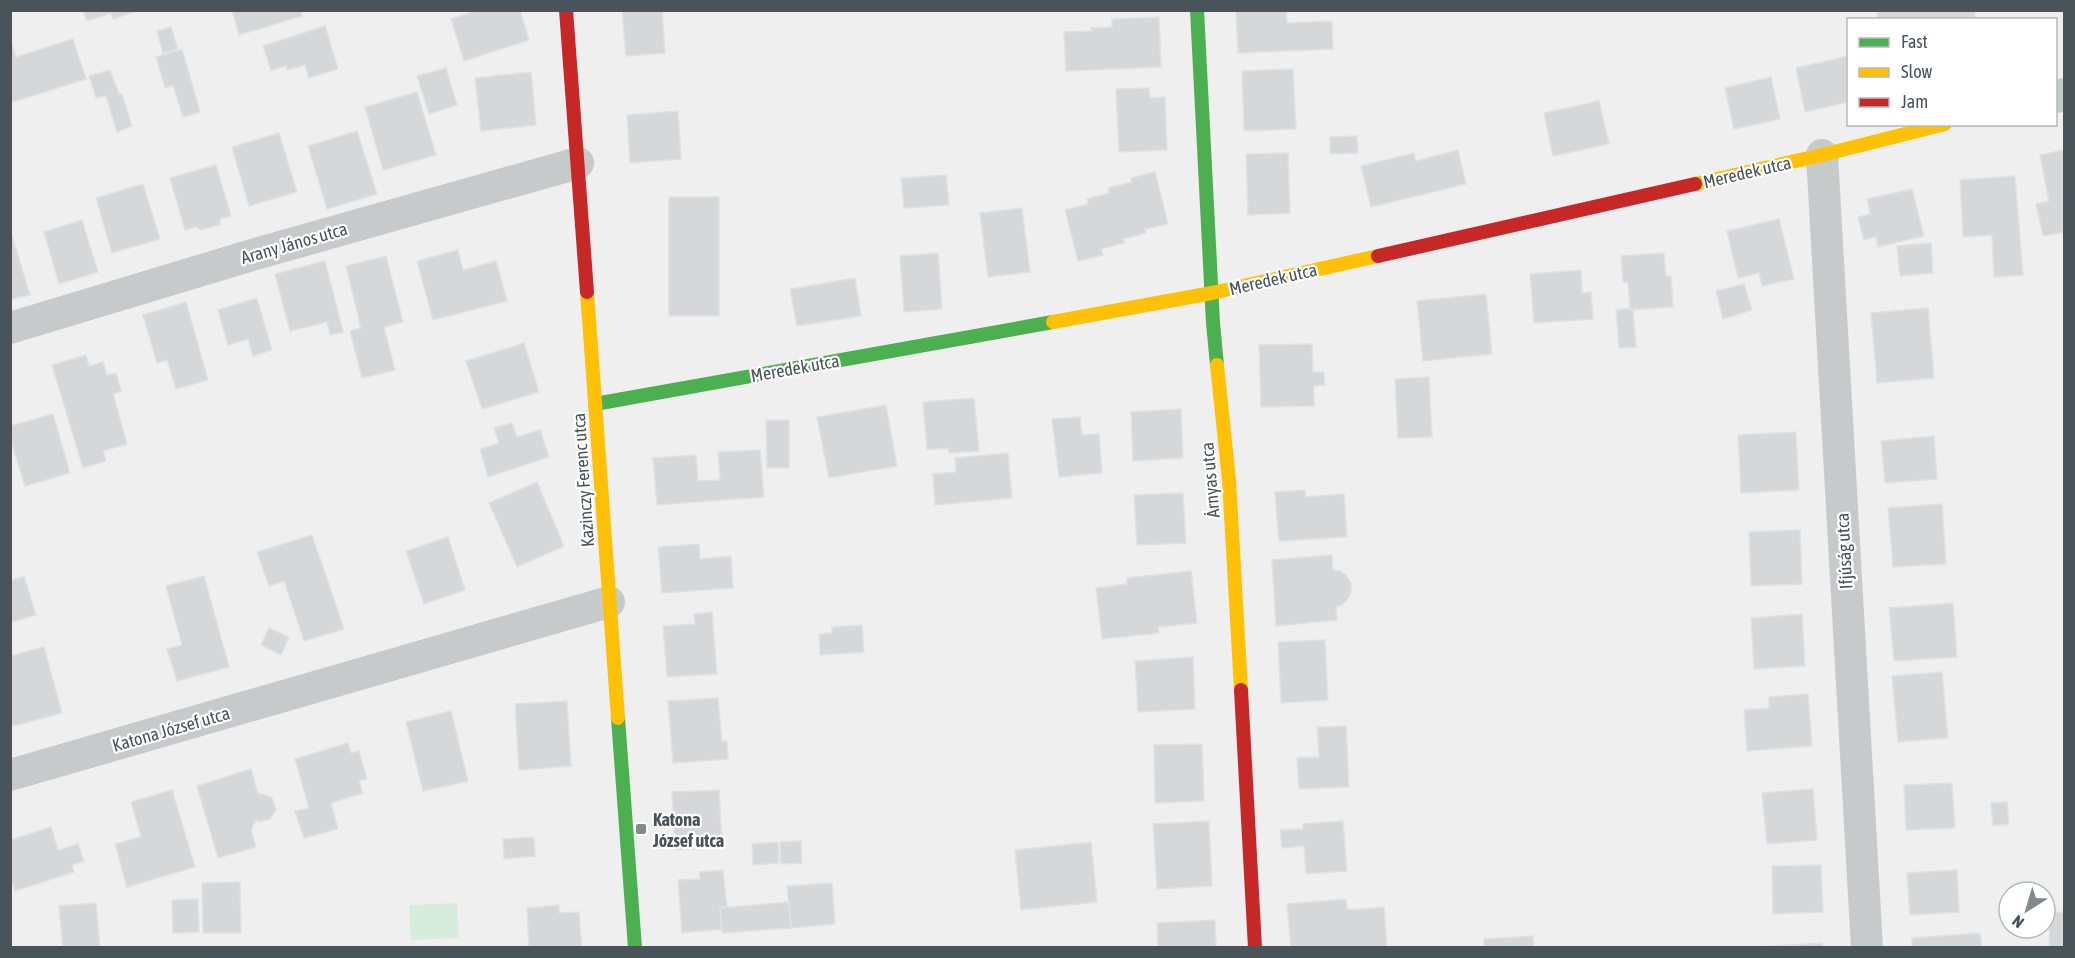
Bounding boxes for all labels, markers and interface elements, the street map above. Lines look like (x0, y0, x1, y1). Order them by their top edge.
legend (1847, 18, 2057, 126)
text: Fast (1901, 31, 1928, 52)
text: Slow (1901, 61, 1932, 82)
text: Jam (1901, 91, 1928, 112)
street label: Meredek utca (1701, 152, 1793, 192)
street label: Arany János utca (238, 218, 350, 268)
street label: Meredek utca (1227, 259, 1319, 299)
street label: Meredek utca (749, 350, 841, 386)
street label: Kazinczy Ferenc utca (568, 412, 598, 548)
street label: Árnyas utca (1196, 441, 1224, 519)
street label: Ifjúság utca (1832, 512, 1856, 590)
street label: Katona József utca (110, 702, 232, 756)
place label: Katona József utca (652, 809, 724, 851)
marker: Katona József utca (634, 822, 648, 836)
north arrow (1997, 880, 2057, 940)
text: N (2009, 912, 2027, 932)

